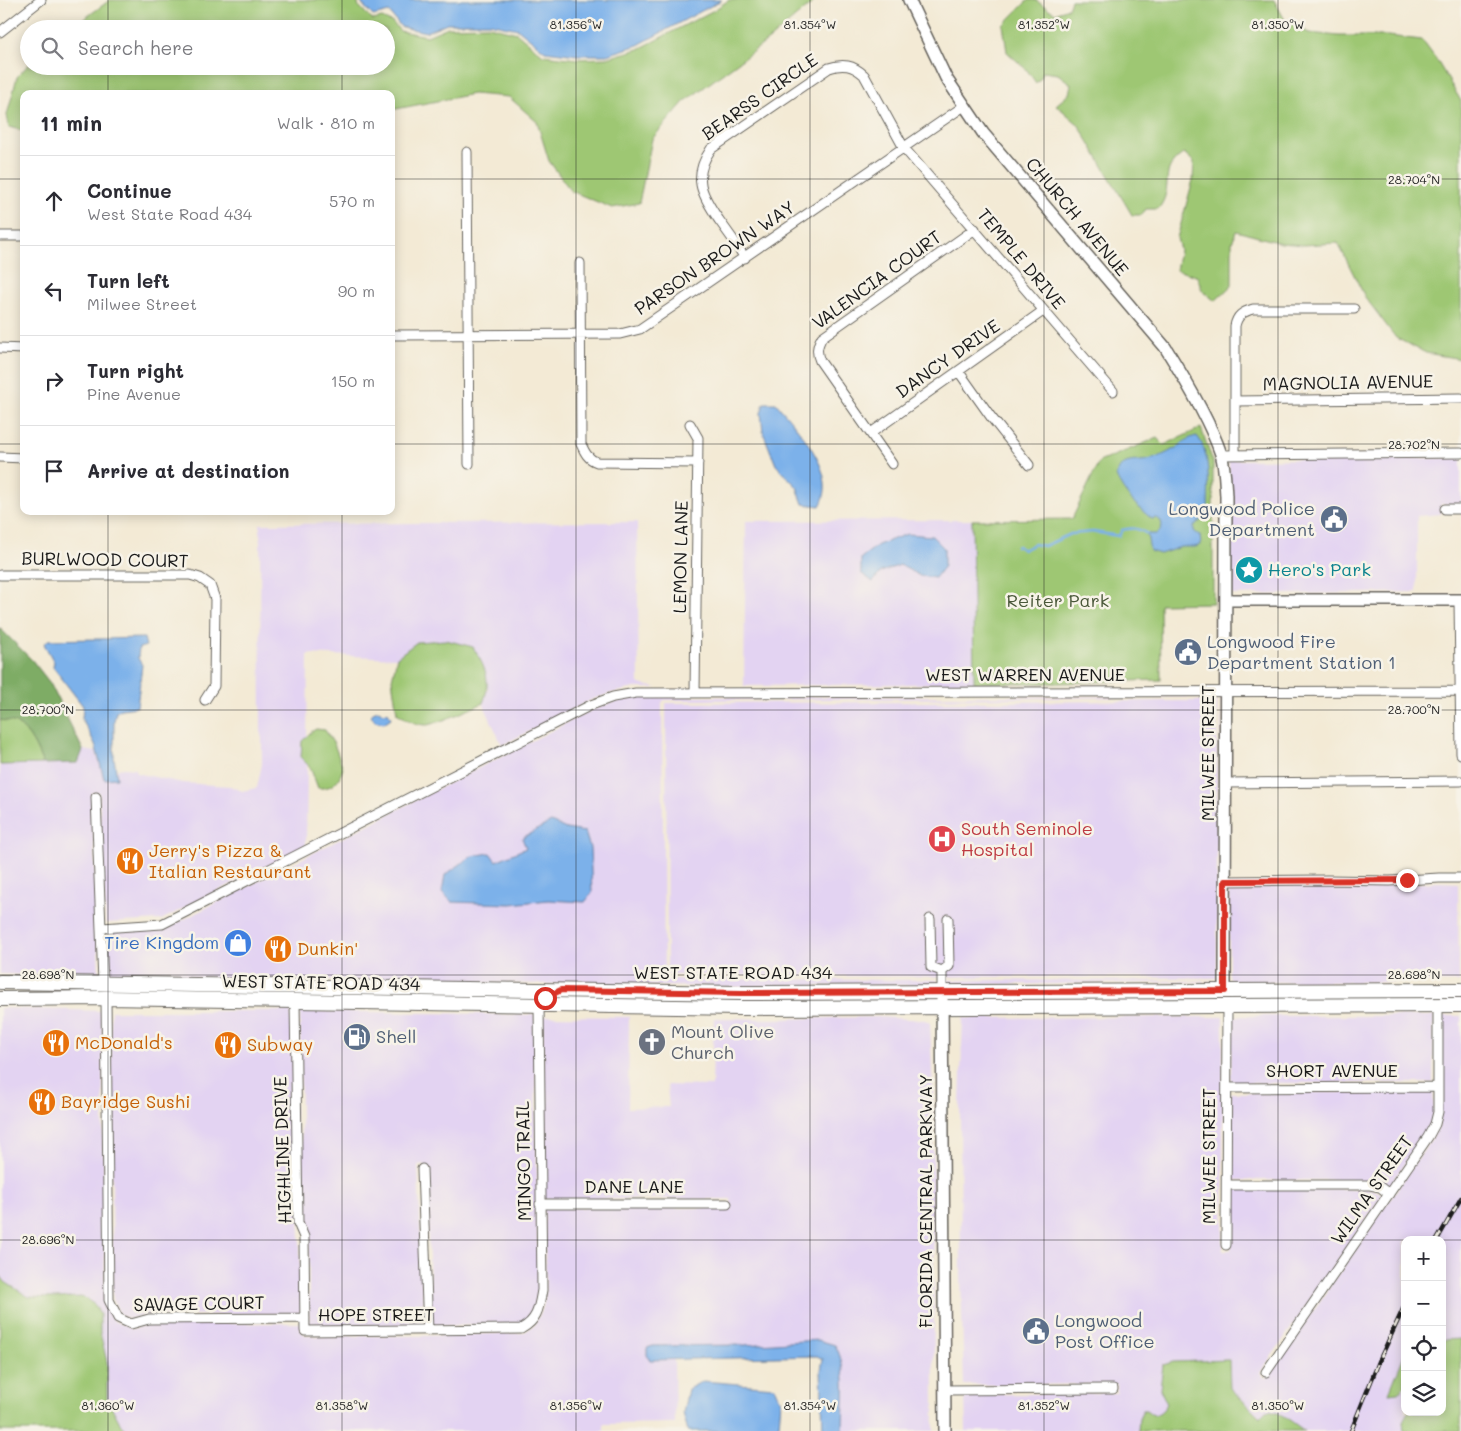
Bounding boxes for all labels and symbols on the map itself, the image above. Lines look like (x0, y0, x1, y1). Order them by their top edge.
text: 81.356°W (550, 16, 602, 32)
text: 81.354°W (784, 16, 836, 32)
text: 81.352°W (1018, 16, 1070, 32)
text: 81.350°W (1252, 16, 1304, 32)
street label: BEARSS CIRCLE (697, 47, 822, 145)
street label: CHURCH AVENUE (1021, 152, 1135, 281)
text: 28.704°N (1388, 171, 1440, 187)
street label: PARSON BROWN WAY (629, 194, 799, 320)
street label: TEMPLE DRIVE (972, 203, 1071, 314)
street label: VALENCIA COURT (807, 224, 946, 334)
street label: DANCY DRIVE (890, 313, 1004, 403)
street label: MAGNOLIA AVENUE (1263, 369, 1433, 395)
text: 28.702°N (1388, 436, 1440, 452)
place label: Longwood Police Department (1169, 496, 1315, 541)
street label: LEMON LANE (667, 500, 693, 614)
public building icon: Longwood Police Department (1319, 504, 1349, 534)
street label: BURLWOOD COURT (21, 546, 189, 572)
place icon: Hero's Park (1234, 555, 1264, 585)
place label: Hero's Park (1268, 557, 1371, 581)
park label: Reiter Park (1007, 588, 1109, 612)
place label: Longwood Fire Department Station 1 (1207, 629, 1396, 674)
public building icon: Longwood Fire Department Station 1 (1173, 637, 1203, 667)
street label: WEST WARREN AVENUE (925, 662, 1125, 686)
street label: MILWEE STREET (1195, 685, 1219, 821)
text: 28.700°N (22, 701, 74, 717)
text: 28.700°N (1388, 701, 1440, 717)
place label: South Seminole Hospital (961, 816, 1093, 861)
hospital icon: South Seminole Hospital (927, 824, 957, 854)
place label: Jerry's Pizza & Italian Restaurant (149, 838, 312, 883)
restaurant icon: Jerry's Pizza & Italian Restaurant (115, 846, 145, 876)
route end (1396, 869, 1419, 892)
shop icon: Tire Kingdom (223, 928, 253, 958)
place label: Tire Kingdom (104, 930, 219, 954)
restaurant icon: Dunkin' (263, 934, 293, 964)
place label: Dunkin' (297, 936, 358, 960)
street label: WEST STATE ROAD 434 (634, 960, 833, 984)
text: 28.698°N (22, 966, 74, 982)
text: 28.698°N (1388, 966, 1440, 982)
street label: WEST STATE ROAD 434 (221, 968, 421, 996)
route start (534, 987, 557, 1010)
place label: Mount Olive Church (671, 1019, 774, 1064)
fuel station icon: Shell (342, 1022, 372, 1052)
place label: Shell (376, 1024, 416, 1048)
church icon: Mount Olive Church (637, 1027, 667, 1057)
restaurant icon: McDonald's (41, 1028, 71, 1058)
place label: McDonald's (75, 1030, 173, 1054)
restaurant icon: Subway (213, 1030, 243, 1060)
place label: Subway (247, 1032, 313, 1056)
street label: SHORT AVENUE (1266, 1058, 1398, 1082)
street label: FLORIDA CENTRAL PARKWAY (913, 1074, 937, 1328)
street label: HIGHLINE DRIVE (267, 1076, 297, 1224)
restaurant icon: Bayridge Sushi (27, 1087, 57, 1117)
street label: MILWEE STREET (1196, 1088, 1220, 1224)
place label: Bayridge Sushi (61, 1089, 190, 1113)
street label: MINGO TRAIL (510, 1100, 536, 1221)
street label: WILMA STREET (1325, 1130, 1418, 1249)
street label: DANE LANE (584, 1174, 684, 1198)
text: 28.696°N (22, 1231, 74, 1247)
street label: SAVAGE COURT (133, 1290, 265, 1316)
street label: HOPE STREET (318, 1302, 434, 1326)
place label: Longwood Post Office (1055, 1308, 1155, 1353)
public building icon: Longwood Post Office (1021, 1316, 1051, 1346)
text: 81.360°W (81, 1397, 135, 1413)
text: 81.358°W (316, 1397, 368, 1413)
text: 81.356°W (550, 1397, 602, 1413)
text: 81.354°W (784, 1397, 836, 1413)
text: 81.352°W (1018, 1397, 1070, 1413)
text: 81.350°W (1252, 1397, 1304, 1413)

